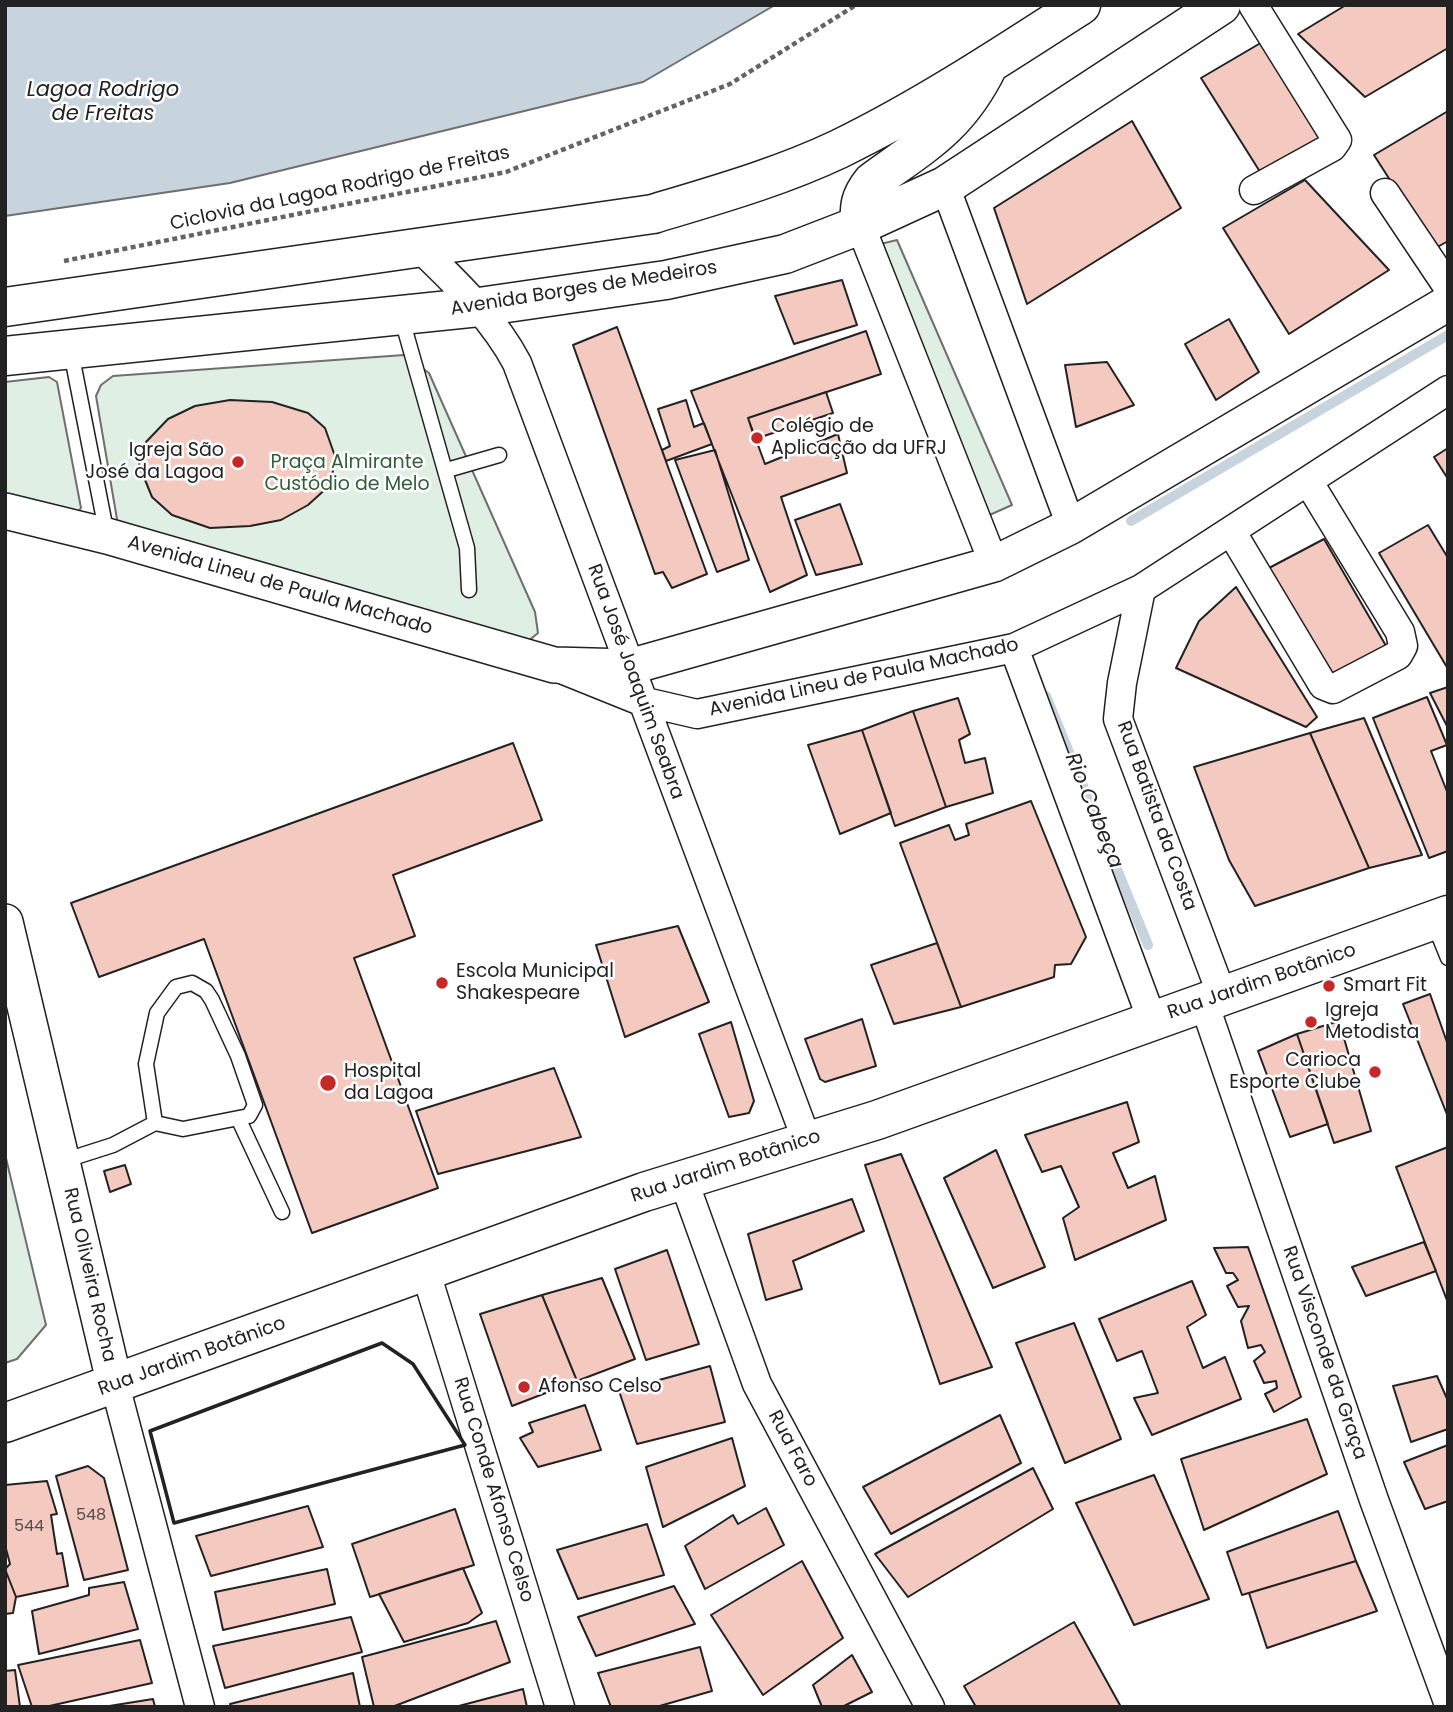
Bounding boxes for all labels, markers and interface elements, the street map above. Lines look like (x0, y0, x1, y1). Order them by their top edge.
water label: Lagoa Rodrigo de Freitas (27, 78, 179, 128)
street label: Ciclovia da Lagoa Rodrigo de Freitas (168, 142, 512, 236)
street label: Avenida Borges de Medeiros (449, 257, 719, 321)
place label: Colégio de Aplicação da UFRJ (771, 416, 947, 460)
marker: Colégio de Aplicação da UFRJ (749, 430, 765, 446)
place label: Igreja São José da Lagoa (85, 440, 224, 484)
park label: Praça Almirante Custódio de Melo (264, 452, 430, 496)
marker: Igreja São José da Lagoa (230, 454, 246, 470)
street label: Avenida Lineu de Paula Machado (125, 532, 435, 640)
street label: Rua José Joaquim Seabra (582, 561, 688, 803)
street label: Avenida Lineu de Paula Machado (707, 634, 1021, 722)
street label: Rua Batista da Costa (1111, 718, 1201, 914)
water label: Rio Cabeça (1058, 750, 1128, 872)
street label: Rua Jardim Botânico (1165, 939, 1359, 1025)
place label: Escola Municipal Shakespeare (456, 961, 614, 1005)
marker: Escola Municipal Shakespeare (434, 975, 450, 991)
place label: Smart Fit (1343, 975, 1427, 997)
marker: Smart Fit (1321, 978, 1337, 994)
place label: Igreja Metodista (1325, 1000, 1419, 1044)
marker: Igreja Metodista (1303, 1014, 1319, 1030)
place label: Carioca Esporte Clube (1229, 1050, 1361, 1094)
place label: Hospital da Lagoa (344, 1061, 434, 1105)
marker: Carioca Esporte Clube (1367, 1064, 1383, 1080)
marker: Hospital da Lagoa (318, 1073, 338, 1093)
street label: Rua Jardim Botânico (628, 1126, 824, 1208)
street label: Rua Oliveira Rocha (58, 1186, 120, 1364)
street label: Rua Visconde da Graça (1277, 1243, 1371, 1463)
street label: Rua Jardim Botânico (95, 1312, 289, 1402)
street label: Rua Conde Afonso Celso (448, 1375, 538, 1605)
place label: Afonso Celso (538, 1376, 662, 1398)
marker: Afonso Celso (516, 1379, 532, 1395)
street label: Rua Faro (762, 1407, 822, 1491)
house number: 548 (76, 1506, 106, 1526)
house number: 544 (14, 1517, 44, 1537)

